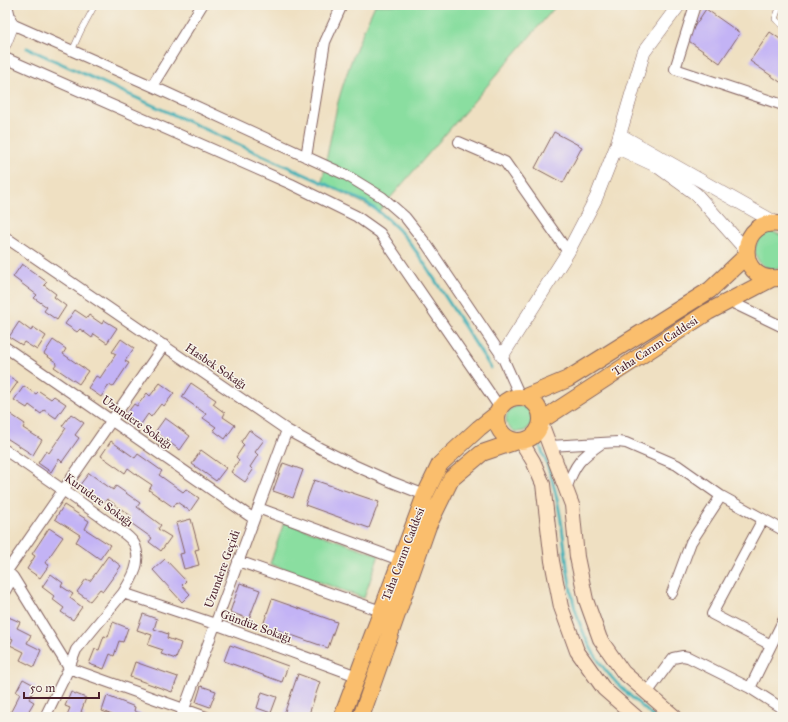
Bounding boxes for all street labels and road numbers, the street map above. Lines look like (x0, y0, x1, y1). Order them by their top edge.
street label: Taha Carım Caddesi (610, 313, 701, 379)
street label: Hasbek Sokağı (182, 340, 250, 393)
street label: Uzundere Sokağı (98, 392, 176, 453)
street label: Kurudere Sokağı (61, 470, 137, 531)
street label: Taha Carım Caddesi (379, 505, 427, 603)
street label: Uzundere Geçidi (201, 527, 243, 610)
street label: Gündüz Sokağı (218, 607, 294, 647)

